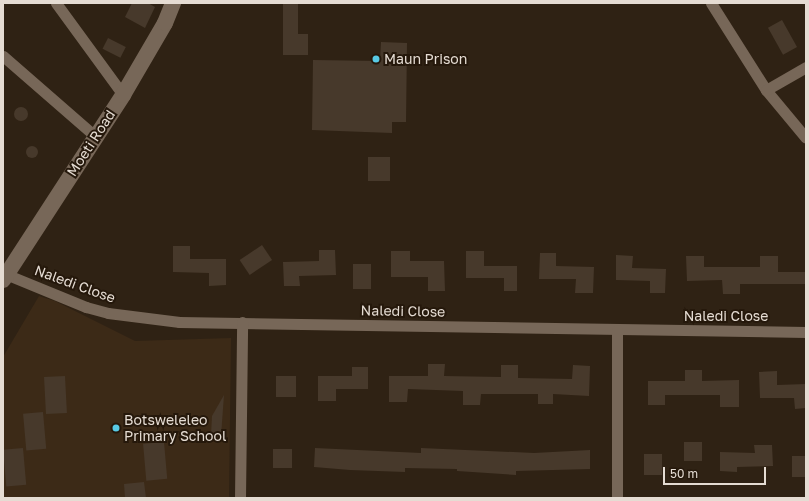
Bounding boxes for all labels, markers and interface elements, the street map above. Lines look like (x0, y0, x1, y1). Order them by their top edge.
place label: Maun Prison (384, 51, 467, 67)
marker: Maun Prison (371, 54, 381, 64)
street label: Moeti Road (63, 107, 119, 179)
street label: Naledi Close (32, 262, 118, 306)
street label: Naledi Close (361, 302, 445, 320)
street label: Naledi Close (684, 308, 768, 324)
place label: Botsweleleo Primary School (124, 412, 226, 444)
marker: Botsweleleo Primary School (111, 423, 121, 433)
scale bar (665, 459, 768, 485)
text: 50 m (670, 466, 698, 481)

